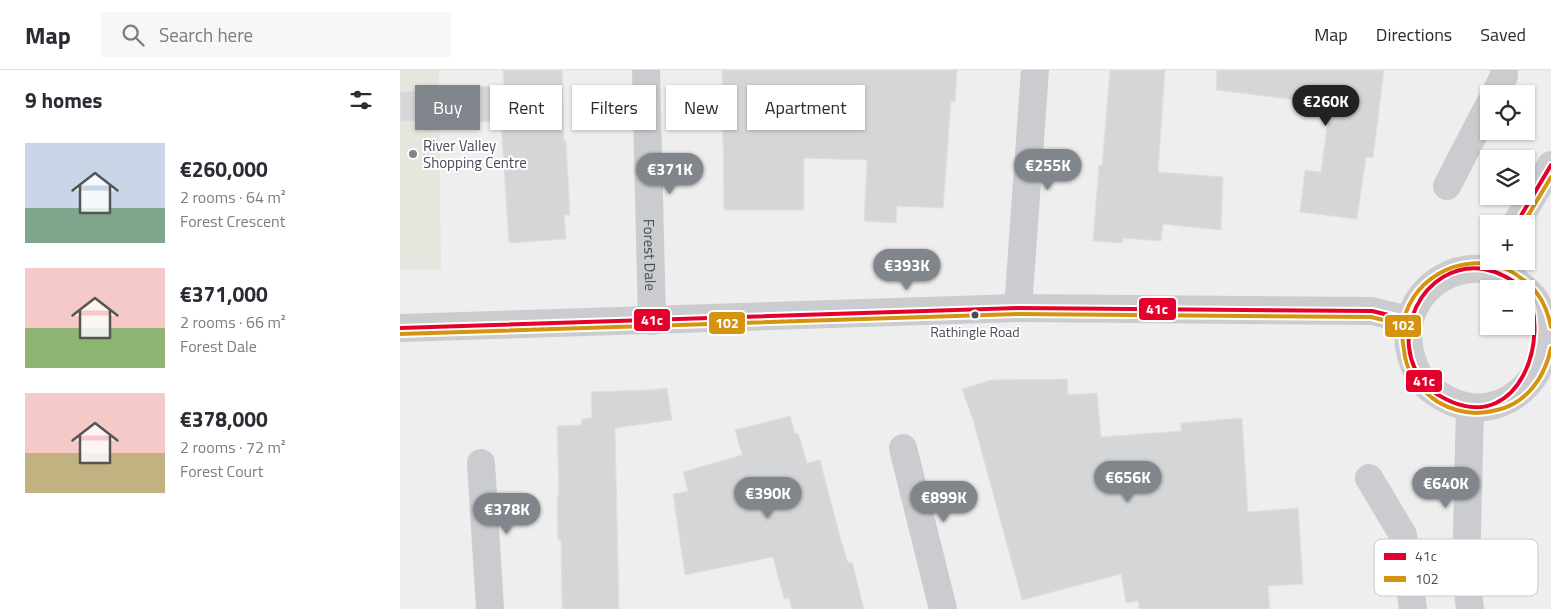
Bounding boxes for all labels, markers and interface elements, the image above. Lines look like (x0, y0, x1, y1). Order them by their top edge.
search box (101, 12, 451, 57)
text: Map (25, 17, 71, 53)
text: Search here (159, 20, 253, 49)
icon: search (119, 21, 147, 49)
text: Map (1314, 21, 1348, 48)
text: Directions (1376, 21, 1452, 48)
text: Saved (1480, 21, 1526, 48)
text: 9 homes (25, 84, 102, 116)
chip: Buy (415, 85, 480, 130)
chip: Rent (490, 85, 562, 130)
chip: Filters (572, 85, 656, 130)
chip: New (666, 85, 737, 130)
chip: Apartment (747, 85, 865, 130)
pin: €260K (1291, 85, 1361, 127)
map controls (1480, 85, 1535, 335)
button: locate (1480, 85, 1535, 140)
icon: filters (347, 86, 375, 114)
text: €260K (1303, 89, 1349, 113)
place label: River Valley Shopping Centre (423, 134, 527, 174)
marker: River Valley Shopping Centre (407, 148, 419, 160)
pin: €255K (1013, 148, 1083, 191)
button: layers (1480, 150, 1535, 205)
pin: €371K (635, 152, 705, 195)
text: €260,000 (180, 153, 268, 185)
text: €255K (1025, 153, 1071, 177)
text: €371K (647, 157, 693, 181)
icon: home (65, 163, 125, 223)
text: 2 rooms · 64 m² (180, 185, 285, 209)
text: Forest Crescent (180, 209, 285, 233)
button: + (1480, 215, 1535, 270)
street label: Forest Dale (638, 219, 663, 291)
pin: €393K (872, 248, 942, 291)
text: €393K (884, 253, 930, 277)
text: €371,000 (180, 278, 268, 310)
button: − (1480, 280, 1535, 335)
icon: home (65, 288, 125, 348)
line badge: 41c (1138, 297, 1177, 321)
text: 41c (1146, 298, 1168, 319)
line badge: 41c (633, 308, 671, 332)
text: 41c (641, 309, 663, 330)
text: 2 rooms · 66 m² (180, 310, 285, 334)
marker: Rathingle Road (970, 310, 980, 320)
line badge: 102 (708, 311, 746, 335)
text: 102 (715, 312, 739, 333)
line badge: 102 (1384, 314, 1422, 338)
text: 102 (1391, 314, 1415, 335)
place label: Rathingle Road (930, 321, 1020, 342)
text: Forest Dale (180, 334, 257, 358)
line badge: 41c (1405, 369, 1443, 393)
text: 41c (1413, 370, 1435, 391)
text: €378,000 (180, 403, 268, 435)
icon: home (65, 413, 125, 473)
text: 2 rooms · 72 m² (180, 435, 285, 459)
text: Forest Court (180, 459, 263, 483)
pin: €656K (1093, 460, 1163, 503)
text: €656K (1105, 465, 1151, 489)
pin: €640K (1411, 466, 1481, 509)
text: €640K (1423, 471, 1469, 495)
pin: €390K (733, 476, 803, 519)
pin: €899K (909, 480, 979, 523)
text: €390K (745, 481, 791, 505)
text: €899K (921, 485, 967, 509)
pin: €378K (472, 492, 542, 535)
text: €378K (484, 497, 530, 521)
legend (1374, 539, 1538, 596)
text: 41c (1415, 545, 1437, 566)
text: 102 (1415, 568, 1439, 589)

